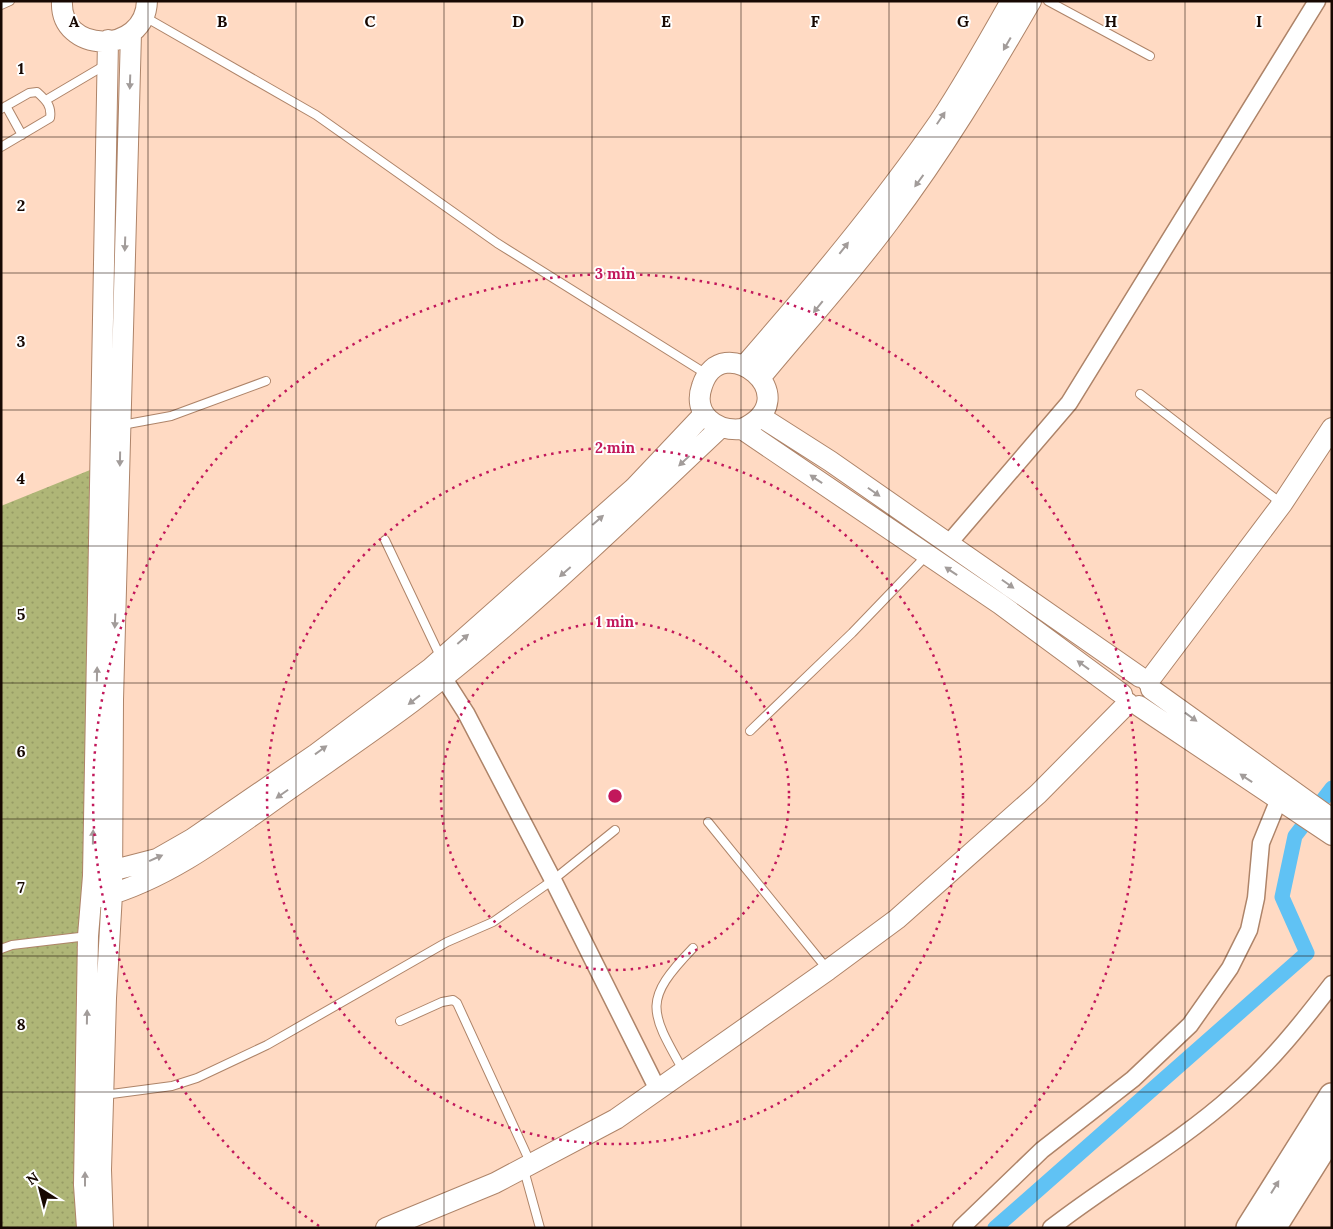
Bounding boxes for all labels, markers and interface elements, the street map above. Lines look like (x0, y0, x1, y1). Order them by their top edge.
text: A (69, 11, 80, 31)
text: B (217, 11, 228, 31)
text: C (364, 11, 376, 31)
text: D (512, 11, 524, 31)
text: E (661, 11, 671, 31)
text: F (810, 11, 820, 31)
text: G (957, 11, 969, 31)
text: H (1105, 11, 1118, 31)
text: I (1256, 11, 1262, 31)
one-way arrow (1002, 37, 1011, 50)
text: 1 (18, 58, 24, 78)
one-way arrow (126, 74, 134, 90)
one-way arrow (936, 111, 946, 124)
one-way arrow (914, 174, 924, 187)
text: 2 (17, 195, 25, 215)
one-way arrow (121, 236, 129, 252)
one-way arrow (838, 242, 849, 255)
text: 3 min (595, 264, 636, 283)
one-way arrow (813, 301, 824, 314)
text: 3 (17, 331, 26, 351)
text: 2 min (595, 438, 636, 457)
one-way arrow (115, 451, 123, 467)
one-way arrow (679, 455, 691, 467)
text: 4 (17, 468, 26, 488)
one-way arrow (809, 475, 823, 484)
one-way arrow (867, 487, 881, 497)
one-way arrow (591, 514, 603, 526)
one-way arrow (558, 566, 571, 577)
one-way arrow (944, 566, 958, 575)
one-way arrow (1001, 579, 1015, 589)
text: 5 (17, 604, 26, 624)
text: 1 min (596, 612, 635, 631)
one-way arrow (111, 614, 119, 630)
one-way arrow (456, 633, 468, 645)
one-way arrow (1076, 660, 1090, 670)
one-way arrow (93, 666, 101, 682)
one-way arrow (408, 694, 421, 705)
one-way arrow (1184, 712, 1197, 723)
text: 6 (16, 741, 26, 761)
one-way arrow (314, 745, 328, 755)
one-way arrow (1239, 773, 1253, 782)
centre of rings (606, 787, 624, 805)
one-way arrow (276, 789, 289, 799)
one-way arrow (90, 829, 98, 845)
one-way arrow (149, 854, 163, 862)
text: 7 (17, 877, 25, 897)
one-way arrow (83, 1008, 91, 1024)
text: 8 (16, 1014, 26, 1034)
north arrow (15, 1164, 65, 1214)
text: N (23, 1168, 42, 1189)
one-way arrow (81, 1171, 89, 1187)
one-way arrow (1270, 1180, 1279, 1193)

